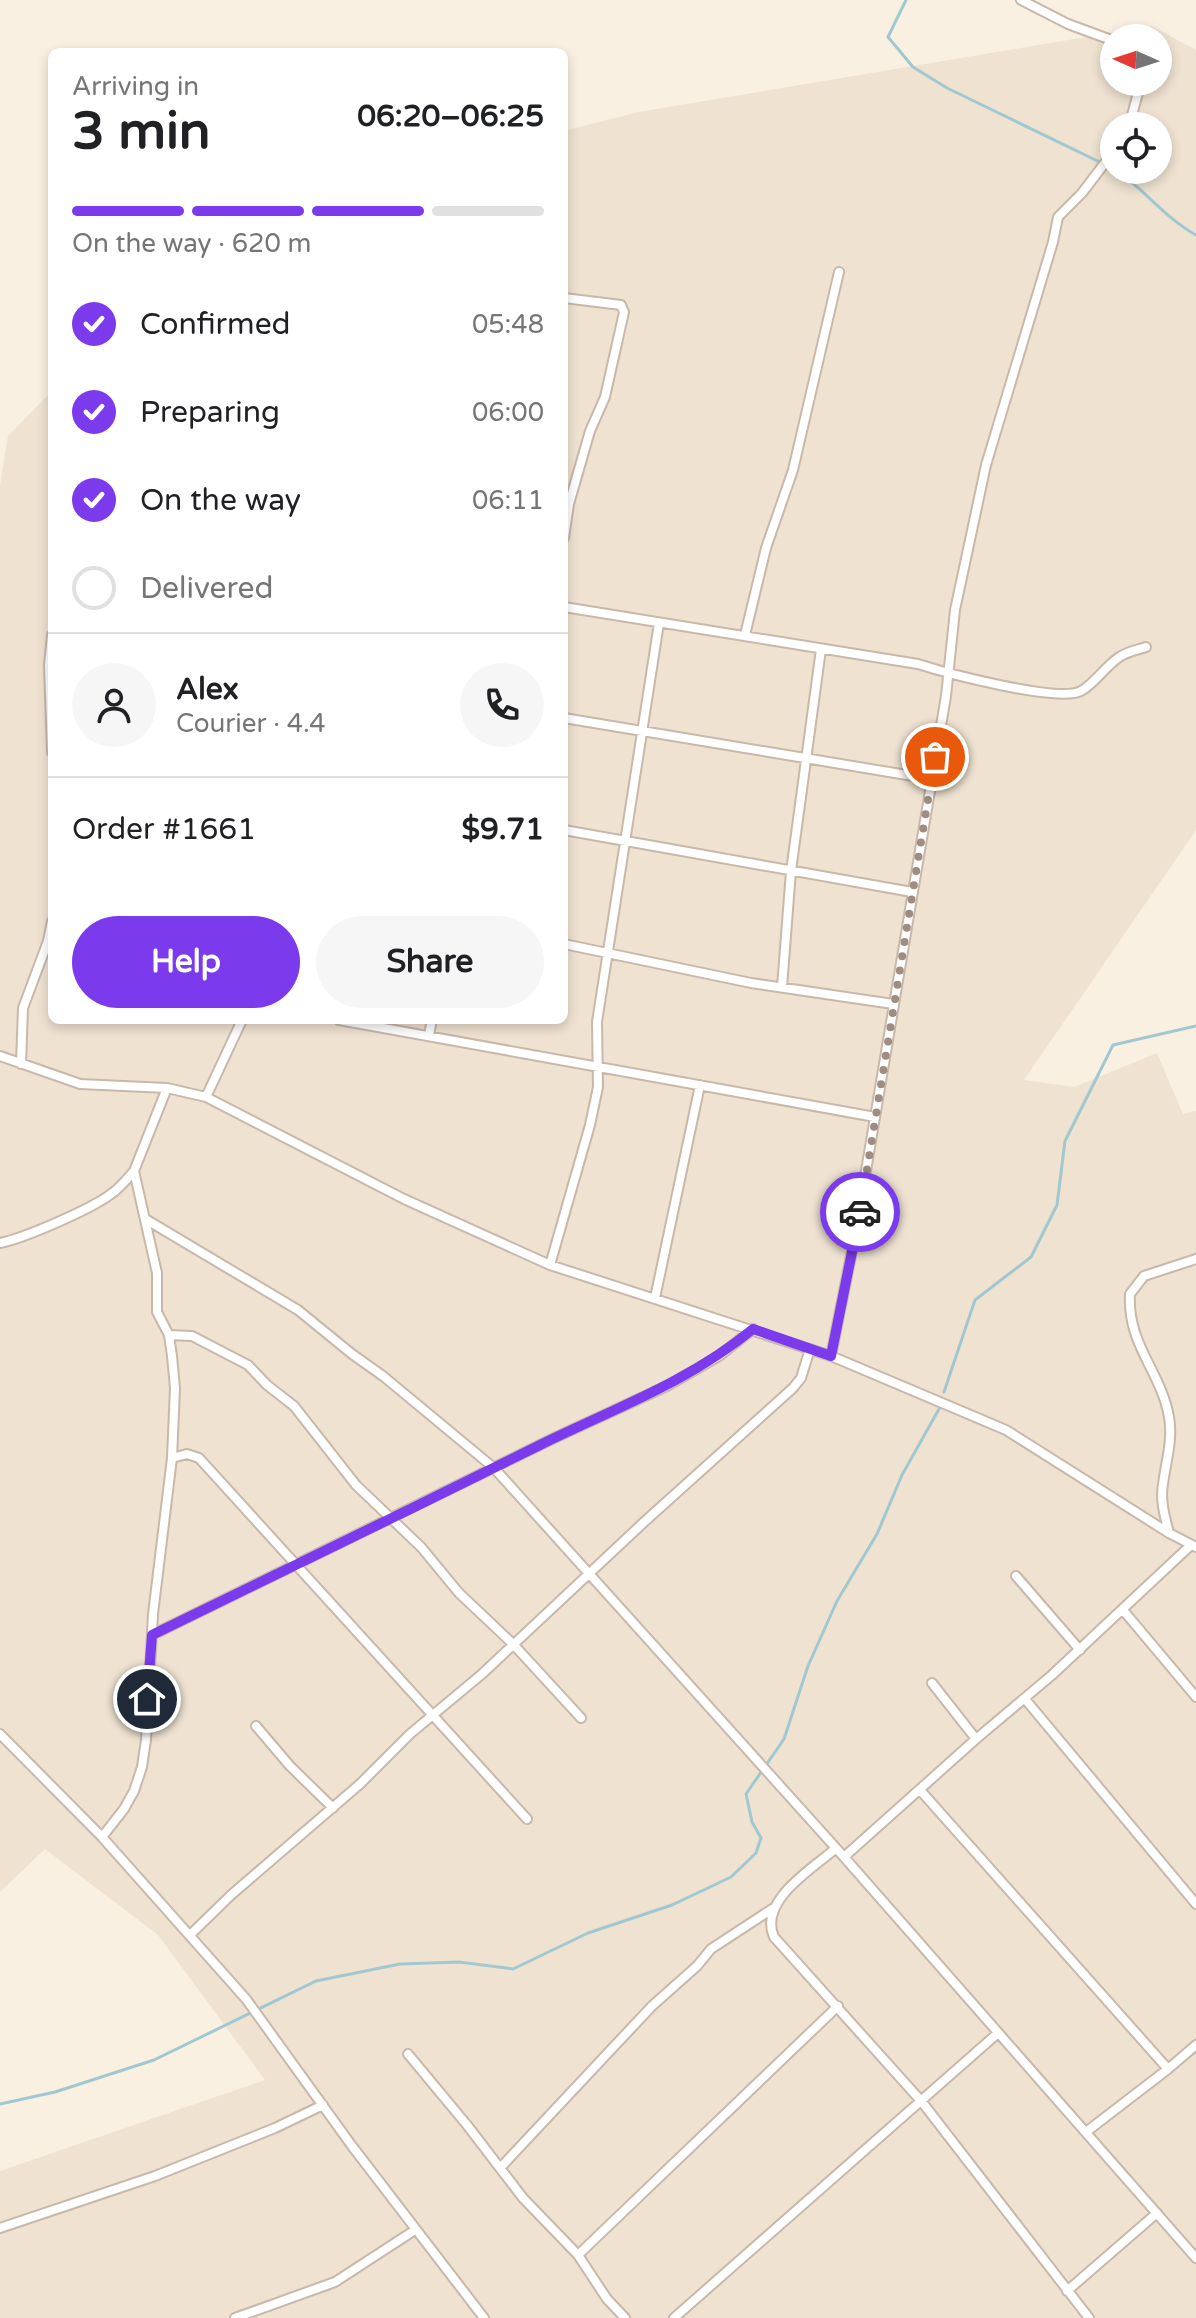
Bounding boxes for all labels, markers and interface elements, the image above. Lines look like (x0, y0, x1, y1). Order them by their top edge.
north arrow (1100, 24, 1172, 96)
map controls (1100, 24, 1172, 184)
text: Arriving in (72, 71, 199, 102)
text: 06:20–06:25 (357, 98, 544, 135)
text: 3 min (72, 100, 211, 163)
button: locate (1100, 112, 1172, 184)
text: On the way · 620 m (72, 228, 311, 259)
icon: check (72, 302, 116, 346)
text: Confirmed (140, 306, 291, 343)
text: 05:48 (472, 309, 544, 340)
icon: check (72, 390, 116, 434)
text: Preparing (140, 394, 280, 431)
text: 06:00 (472, 397, 544, 428)
icon: check (72, 478, 116, 522)
text: On the way (140, 482, 301, 519)
text: 06:11 (472, 485, 544, 516)
text: Delivered (140, 570, 274, 607)
button: person (72, 663, 156, 747)
button: phone (460, 663, 544, 747)
text: Alex (176, 671, 239, 708)
text: Courier · 4.4 (176, 708, 326, 739)
pin (901, 723, 969, 791)
icon: bag (913, 735, 957, 779)
text: Order #1661 (72, 811, 256, 848)
text: $9.71 (462, 811, 544, 848)
button: Help (72, 916, 300, 1008)
button: Share (316, 916, 544, 1008)
courier (820, 1172, 900, 1252)
icon: car (838, 1190, 882, 1234)
pin (113, 1665, 181, 1733)
icon: home (125, 1677, 169, 1721)

